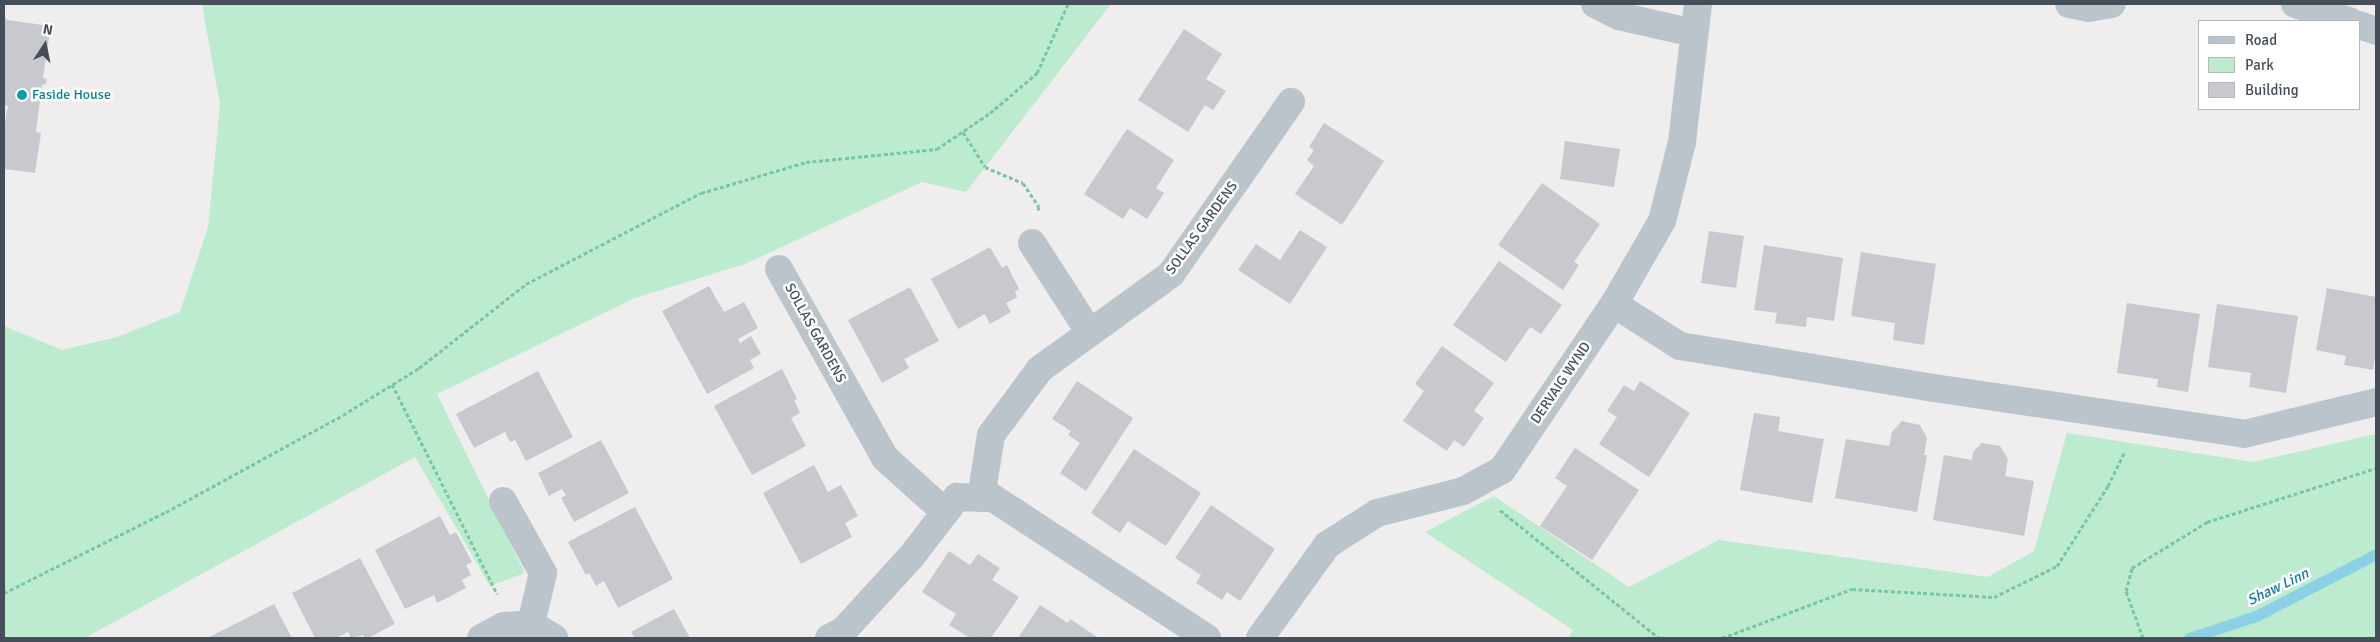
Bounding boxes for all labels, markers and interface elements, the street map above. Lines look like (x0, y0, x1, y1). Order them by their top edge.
north arrow (20, 20, 70, 70)
legend (2198, 20, 2360, 110)
text: N (42, 21, 54, 39)
text: Road (2245, 31, 2277, 49)
text: Park (2245, 56, 2274, 74)
text: Building (2245, 81, 2299, 99)
place label: Faside House (32, 87, 111, 103)
marker: Faside House (16, 89, 28, 101)
street label: SOLLAS GARDENS (1163, 178, 1241, 278)
street label: SOLLAS GARDENS (781, 280, 849, 386)
street label: DERVAIG WYND (1528, 339, 1594, 427)
water label: Shaw Linn (2244, 564, 2312, 610)

